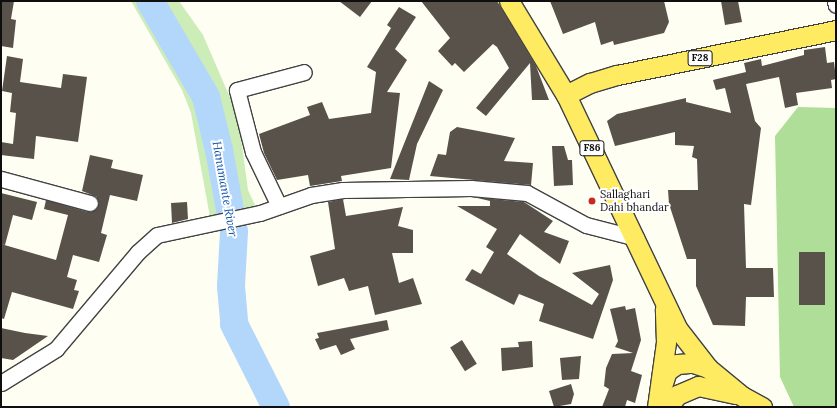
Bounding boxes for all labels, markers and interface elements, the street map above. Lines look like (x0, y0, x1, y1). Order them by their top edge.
road number: F28 (687, 50, 713, 66)
water label: Hanumante River (210, 140, 240, 238)
road number: F86 (579, 140, 605, 156)
place label: Sallaghari Dahi bhandar (600, 188, 669, 214)
marker: Sallaghari Dahi bhandar (587, 196, 597, 206)

